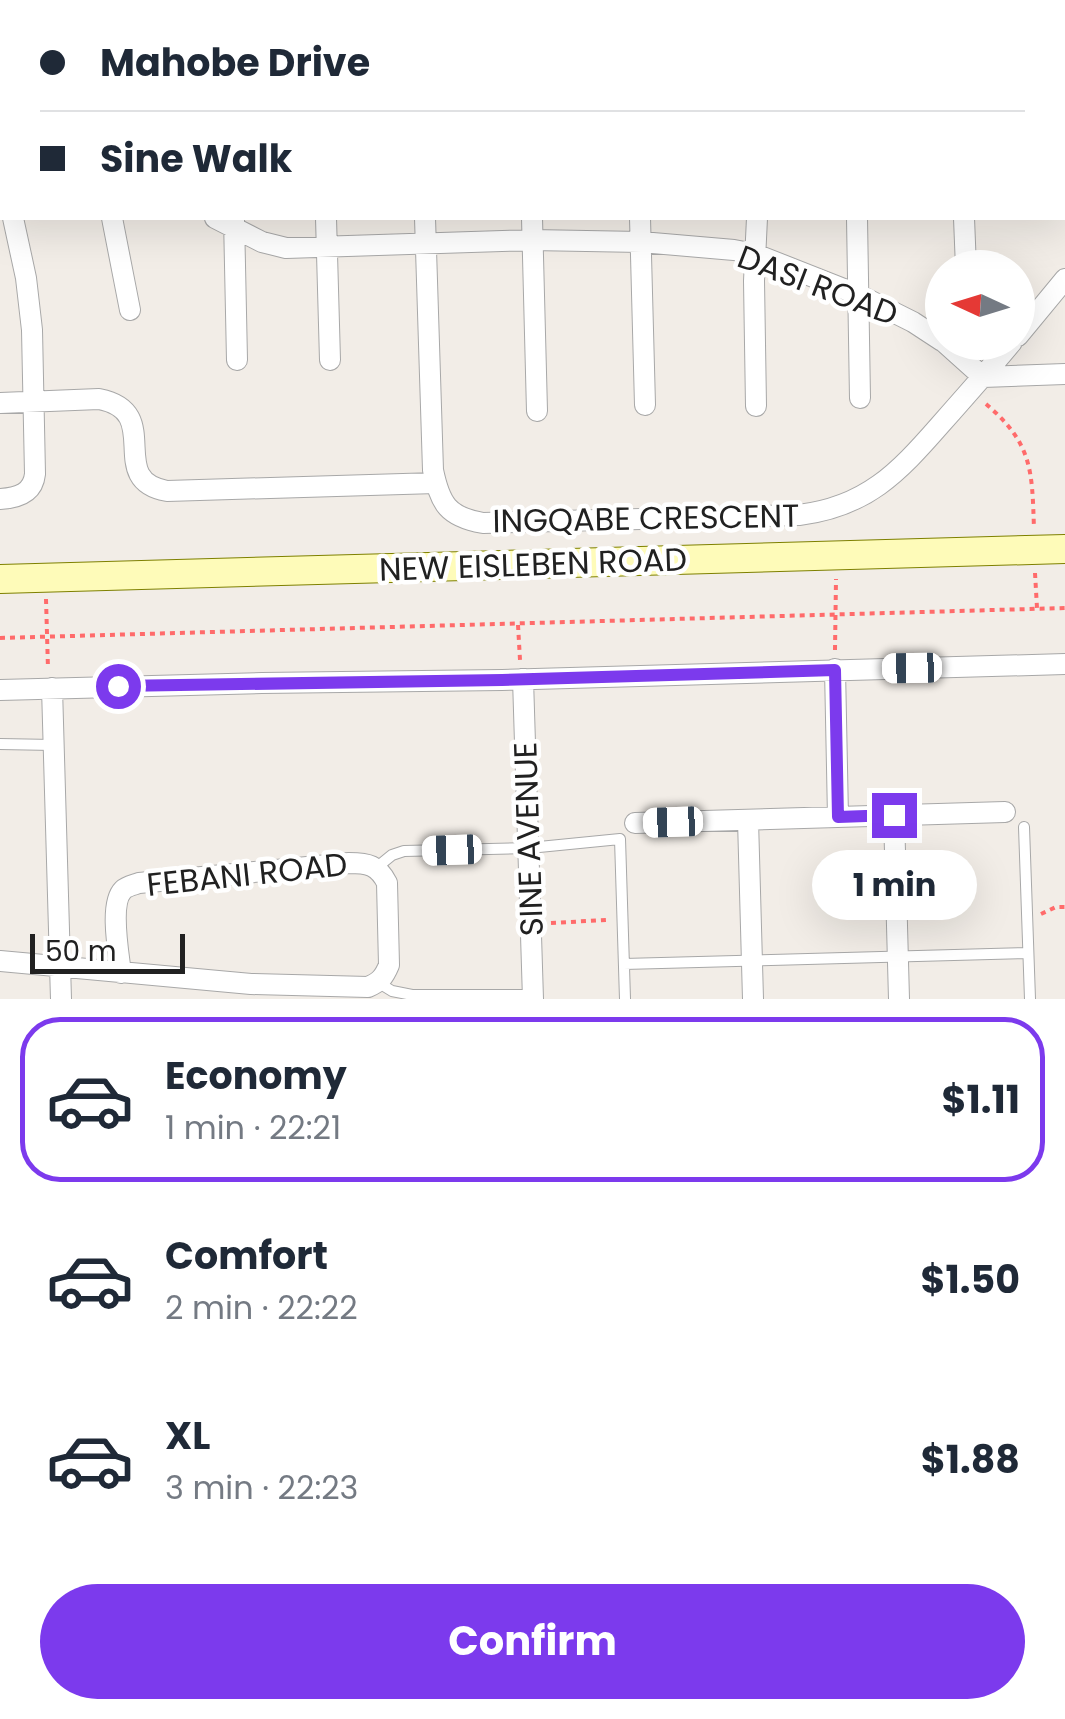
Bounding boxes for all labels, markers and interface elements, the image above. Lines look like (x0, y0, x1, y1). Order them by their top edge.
text: Mahobe Drive (100, 36, 370, 89)
text: Sine Walk (100, 132, 292, 185)
street label: DASI ROAD (731, 234, 905, 336)
north arrow (925, 250, 1035, 360)
map controls (925, 250, 1035, 360)
street label: INGQABE CRESCENT (492, 493, 800, 543)
street label: NEW EISLEBEN ROAD (378, 536, 688, 592)
car (882, 652, 942, 684)
route start (96, 664, 141, 709)
street label: SINE AVENUE (502, 741, 554, 937)
route end (872, 793, 917, 838)
car (642, 806, 704, 838)
car (421, 834, 483, 866)
street label: FEBANI ROAD (144, 841, 350, 907)
callout: 1 min (812, 850, 976, 920)
text: 1 min (853, 862, 936, 907)
scale bar (30, 929, 185, 974)
text: 50 m (45, 932, 116, 971)
text: Economy (165, 1049, 347, 1102)
icon: car (45, 1055, 135, 1145)
text: $1.11 (941, 1073, 1020, 1126)
text: 1 min · 22:21 (165, 1105, 341, 1150)
text: Comfort (165, 1229, 328, 1282)
icon: car (45, 1235, 135, 1325)
text: $1.50 (921, 1253, 1020, 1306)
text: 2 min · 22:22 (165, 1285, 358, 1330)
text: XL (165, 1409, 210, 1462)
icon: car (45, 1415, 135, 1505)
text: $1.88 (921, 1433, 1020, 1486)
text: 3 min · 22:23 (165, 1465, 358, 1510)
button: Confirm (40, 1584, 1025, 1699)

